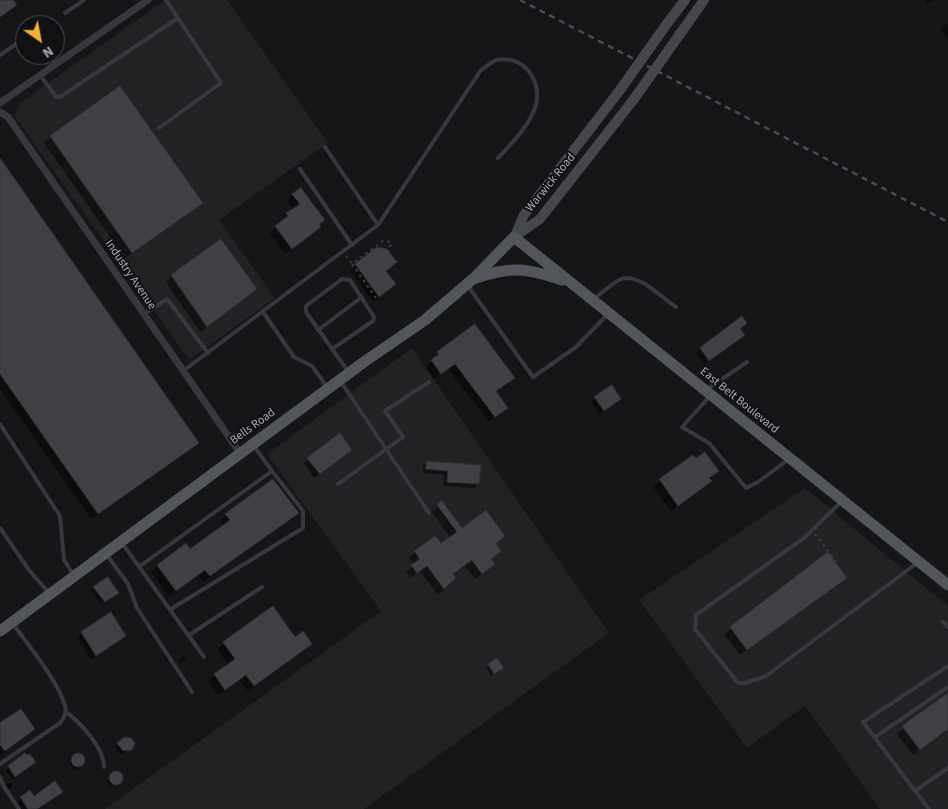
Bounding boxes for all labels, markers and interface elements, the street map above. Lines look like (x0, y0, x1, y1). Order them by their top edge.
north arrow (15, 15, 65, 65)
text: N (38, 41, 57, 63)
street label: Warwick Road (523, 151, 579, 215)
street label: Industry Avenue (101, 237, 159, 313)
street label: East Belt Boulevard (697, 365, 781, 437)
street label: Bells Road (228, 406, 278, 448)

